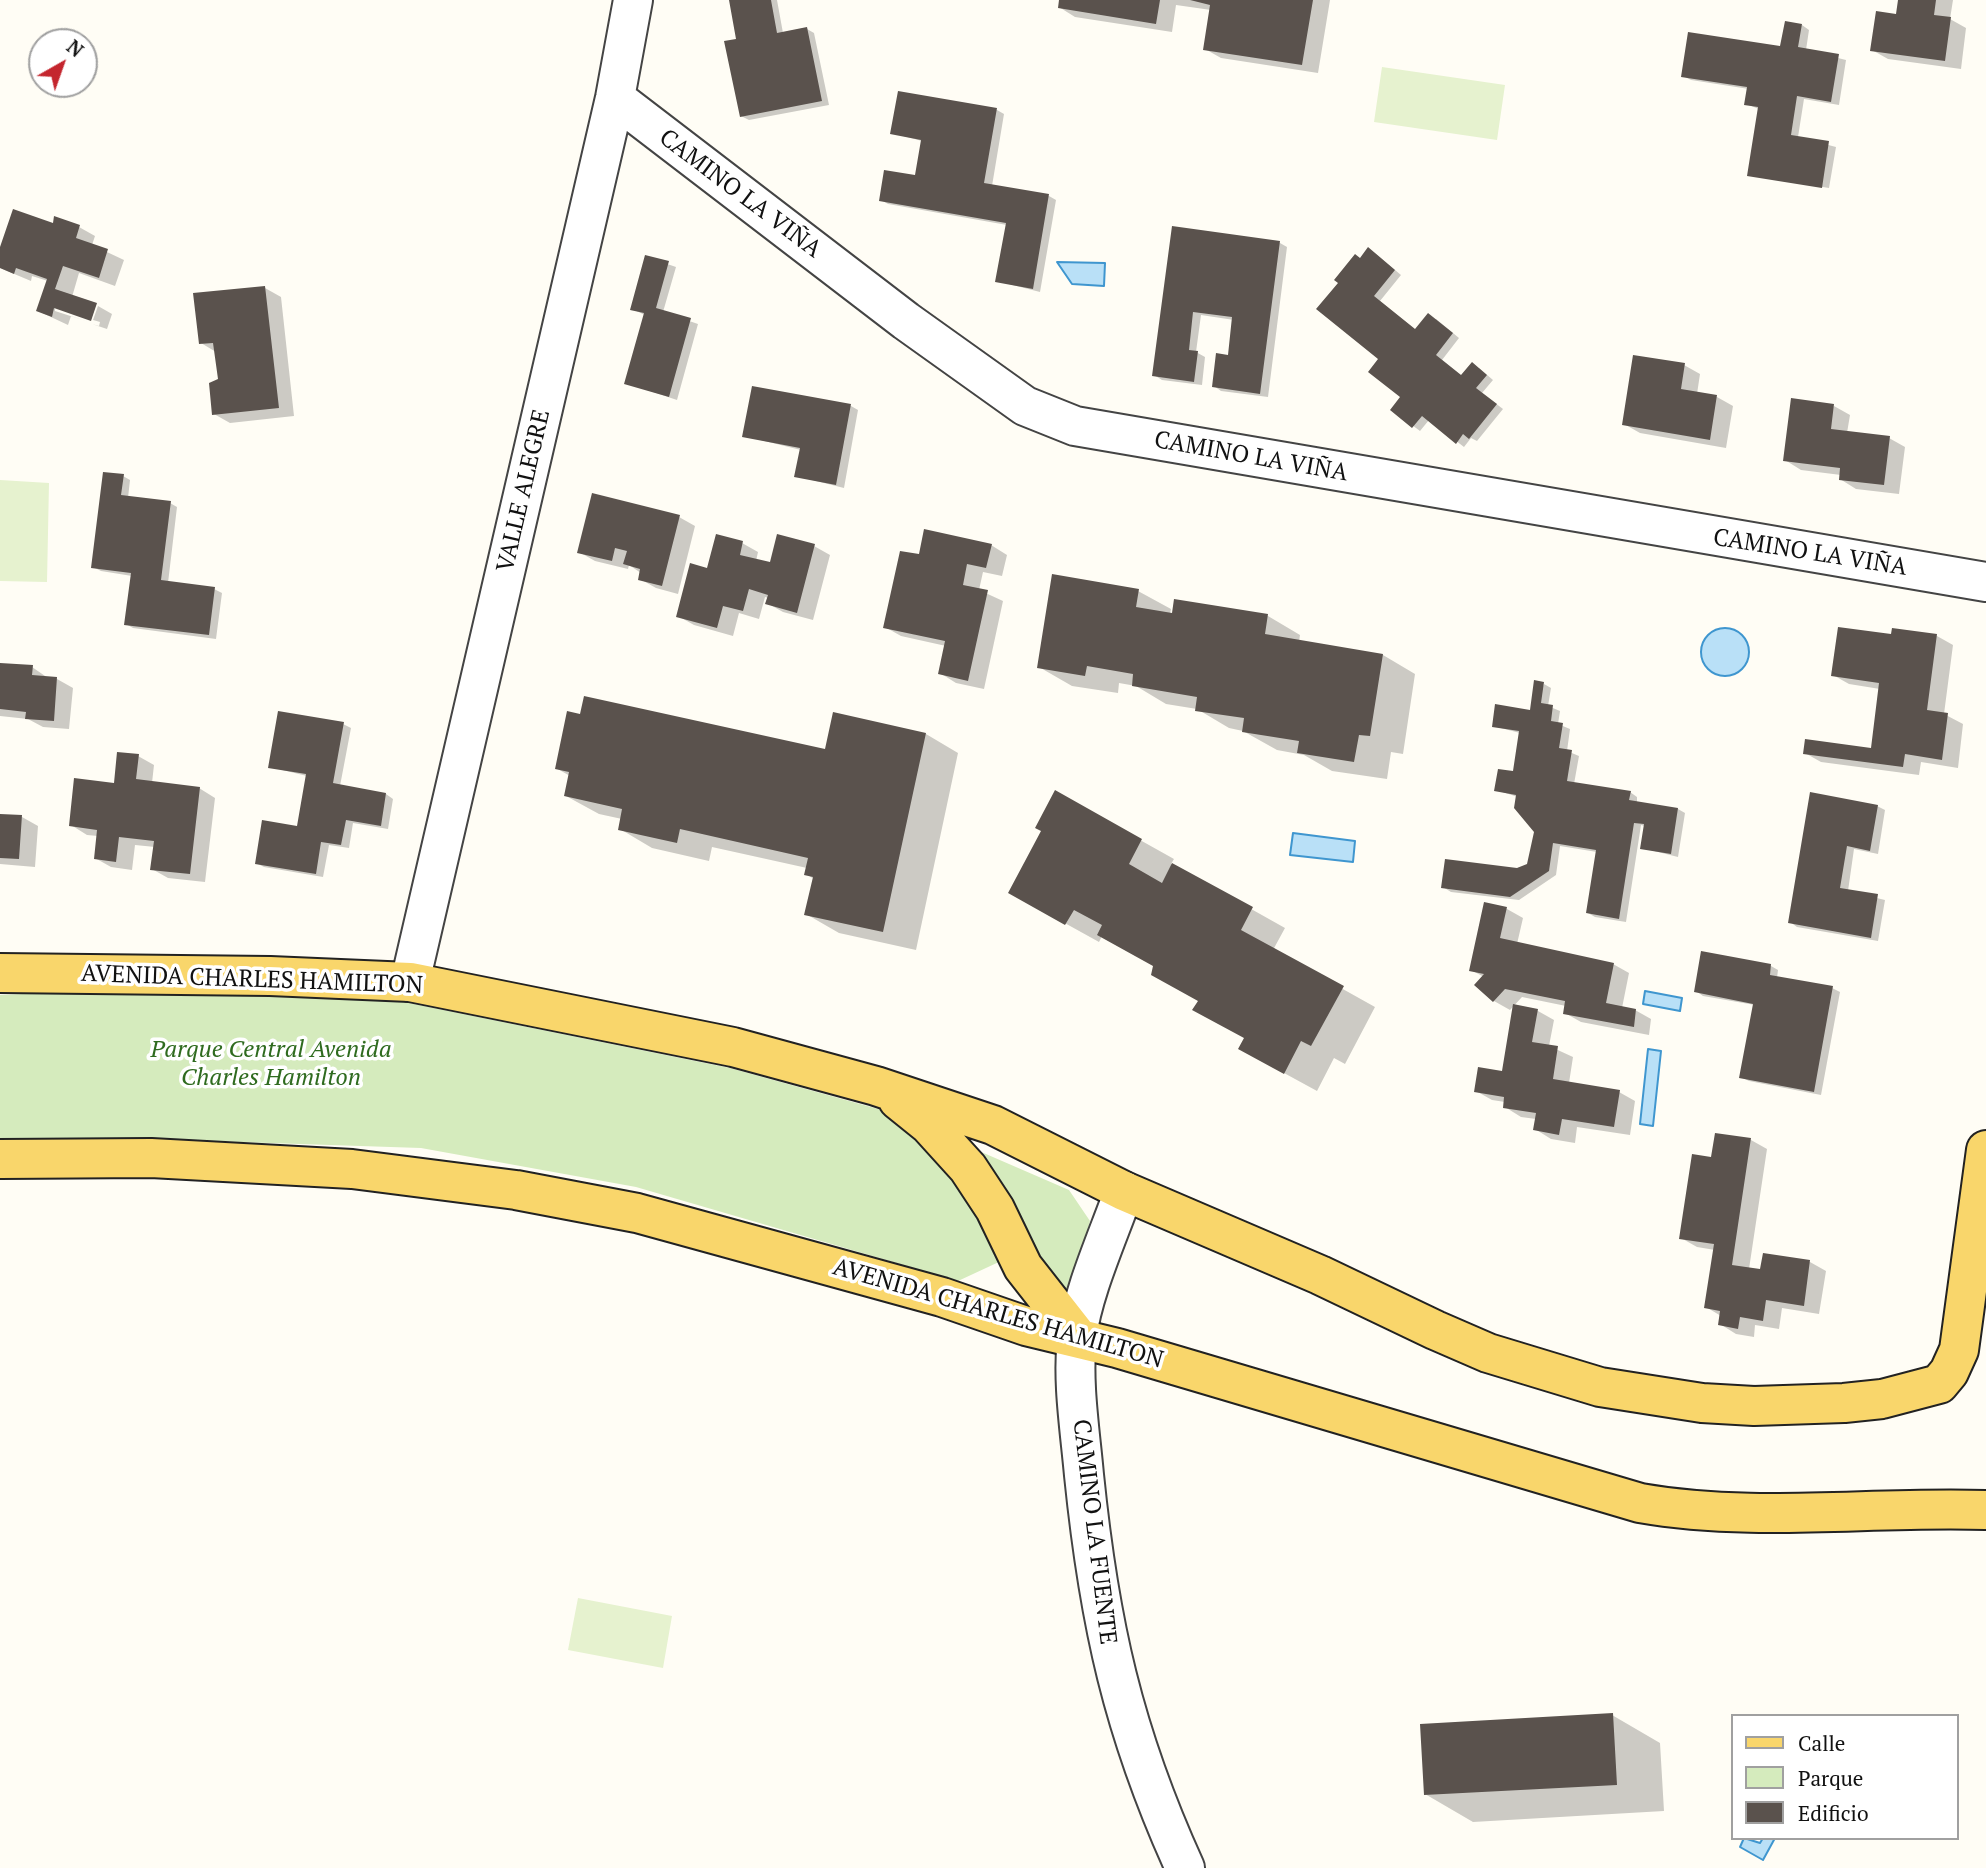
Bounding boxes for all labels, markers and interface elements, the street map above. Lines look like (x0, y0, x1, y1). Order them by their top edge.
north arrow (28, 28, 98, 98)
text: N (62, 34, 89, 62)
street label: CAMINO LA VIÑA (653, 124, 827, 264)
street label: VALLE ALEGRE (491, 407, 557, 575)
street label: CAMINO LA VIÑA (1152, 426, 1350, 488)
street label: CAMINO LA VIÑA (1711, 523, 1909, 583)
street label: AVENIDA CHARLES HAMILTON (80, 960, 424, 1000)
park label: Parque Central Avenida Charles Hamilton (151, 1036, 391, 1092)
street label: AVENIDA CHARLES HAMILTON (830, 1253, 1166, 1375)
street label: CAMINO LA FUENTE (1066, 1418, 1122, 1646)
legend (1730, 1714, 1958, 1840)
text: Calle (1798, 1729, 1845, 1757)
text: Parque (1798, 1764, 1863, 1792)
text: Edificio (1798, 1799, 1869, 1827)

